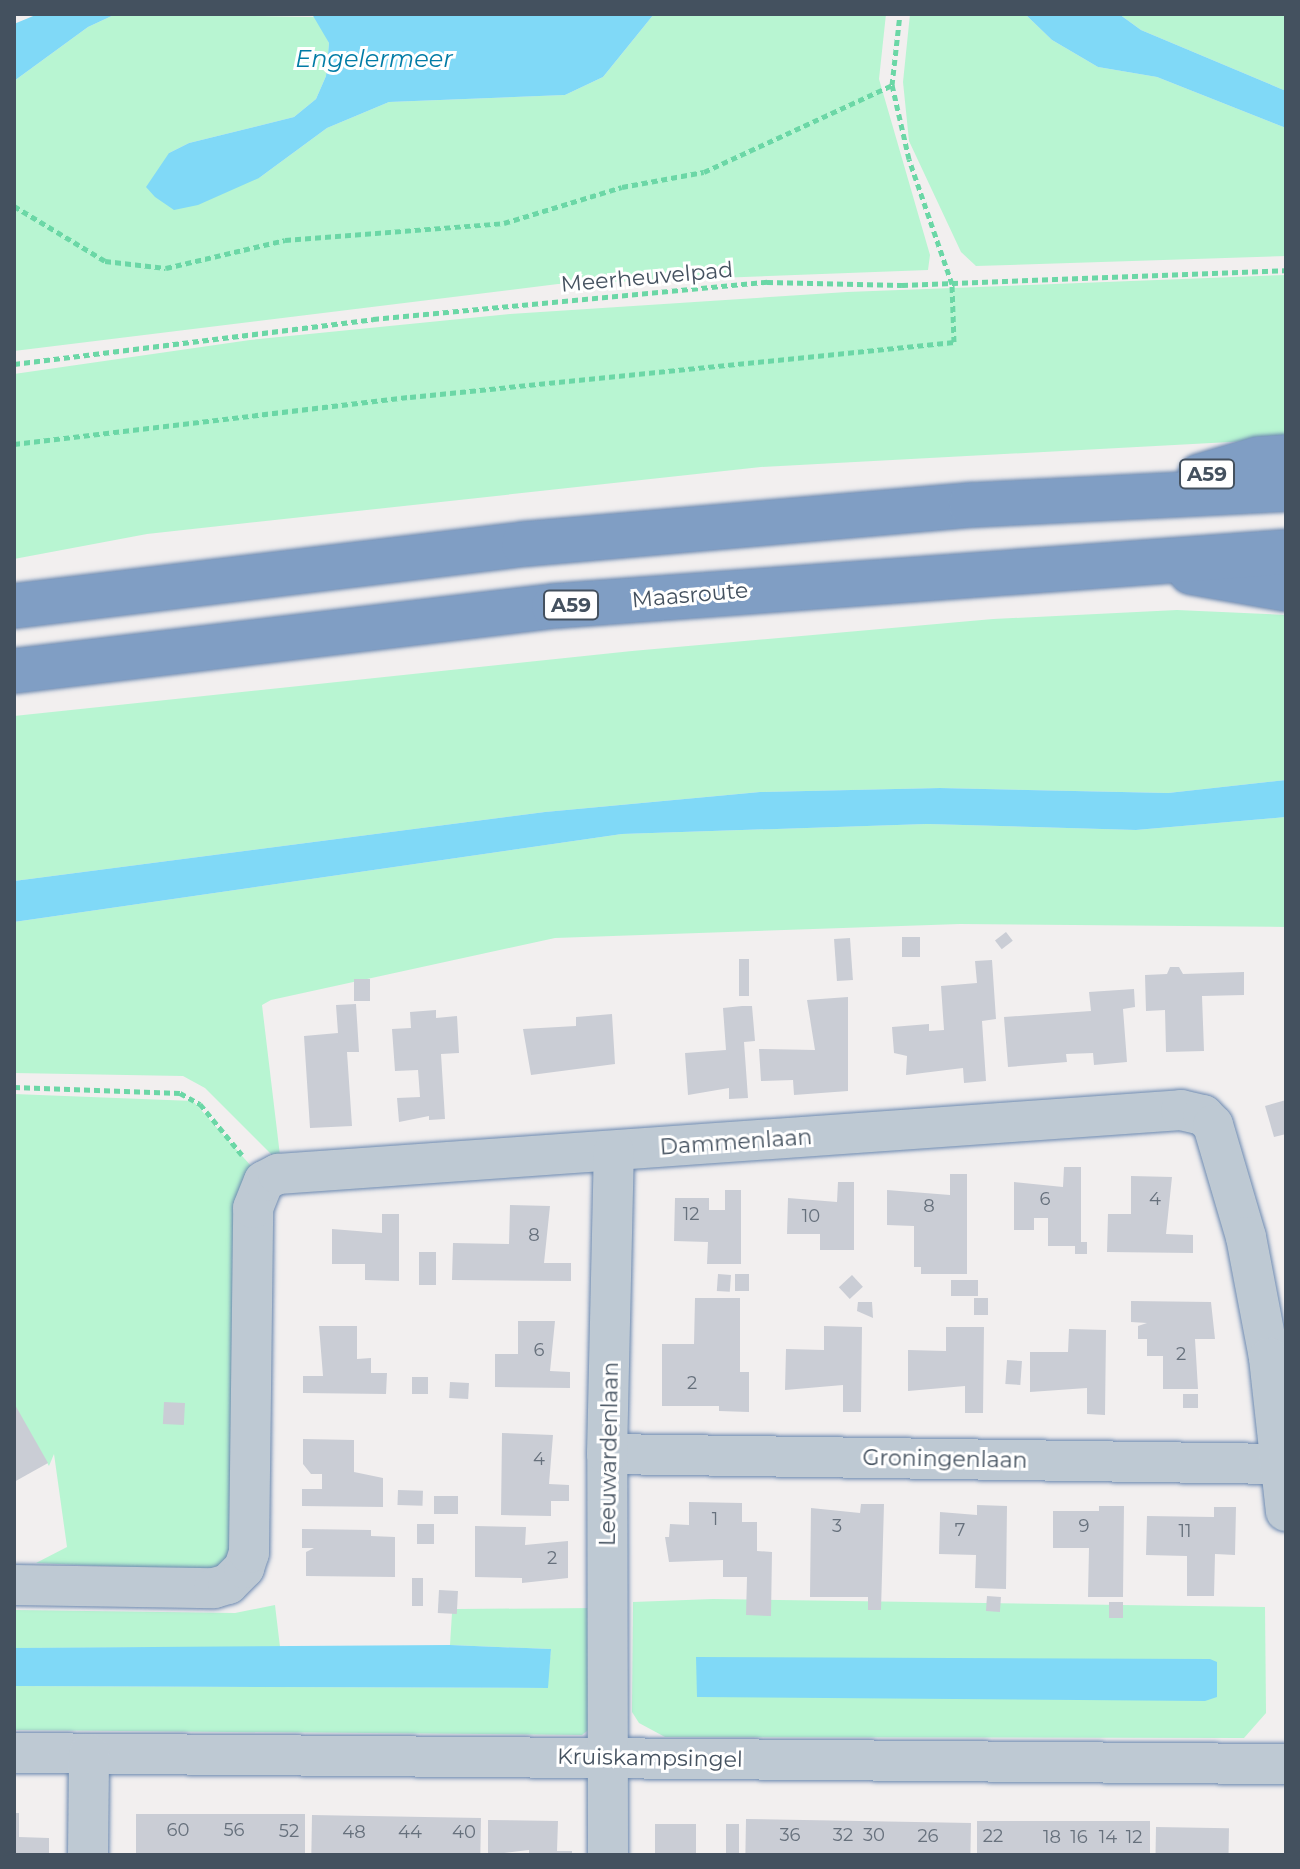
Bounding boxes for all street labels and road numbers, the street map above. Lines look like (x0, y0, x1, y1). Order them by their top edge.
street label: Meerheuvelpad (560, 256, 734, 298)
road number: A59 (1179, 458, 1235, 490)
street label: Maasroute (631, 577, 749, 613)
road number: A59 (543, 589, 599, 621)
street label: Dammenlaan (659, 1124, 813, 1160)
street label: Leeuwardenlaan (594, 1362, 624, 1546)
street label: Groningenlaan (862, 1444, 1028, 1474)
street label: Kruiskampsingel (557, 1743, 743, 1773)

